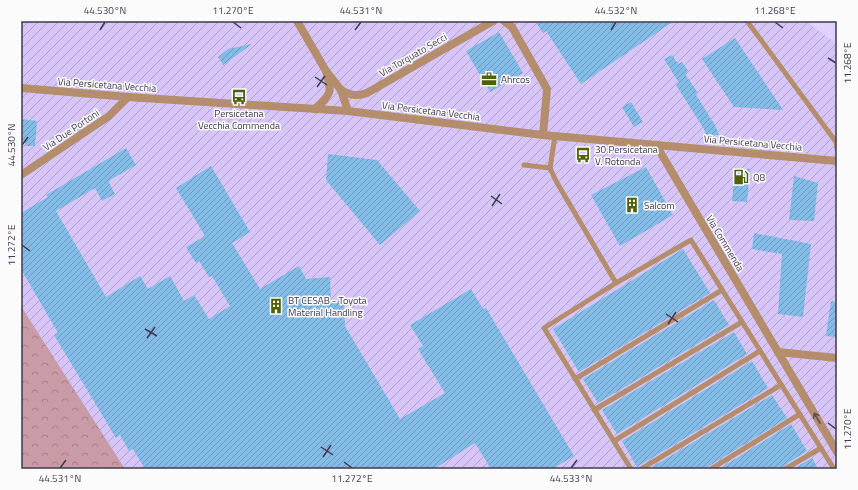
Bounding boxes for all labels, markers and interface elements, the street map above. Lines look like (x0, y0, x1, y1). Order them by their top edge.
text: 44.530°N (84, 3, 126, 18)
text: 11.270°E (212, 3, 254, 18)
text: 44.531°N (340, 3, 382, 18)
text: 44.532°N (595, 3, 637, 18)
text: 11.268°E (754, 3, 796, 18)
street label: Via Torquato Secci (376, 29, 450, 81)
text: 11.268°E (840, 42, 855, 84)
office icon: Ahrcos (480, 70, 498, 88)
place label: Ahrcos (501, 72, 530, 87)
street label: Via Persicetana Vecchia (57, 74, 157, 96)
bus stop icon: Persicetana Vecchia Commenda (230, 88, 248, 106)
street label: Via Persicetana Vecchia (381, 98, 481, 124)
street label: Via Due Portoni (40, 106, 102, 154)
place label: Persicetana Vecchia Commenda (198, 106, 280, 133)
text: 44.530°N (4, 124, 19, 166)
street label: Via Persicetana Vecchia (703, 131, 803, 155)
place label: 30 Persicetana V. Rotonda (595, 142, 658, 169)
bus stop icon: 30 Persicetana V. Rotonda (574, 146, 592, 164)
fuel station icon: Q8 (732, 168, 750, 186)
place label: Q8 (753, 170, 766, 185)
building icon: Salcom (623, 196, 641, 214)
place label: Salcom (644, 198, 675, 213)
street label: Via Commenda (702, 212, 748, 274)
text: 11.272°E (4, 224, 19, 266)
place label: BT CESAB - Toyota Material Handling (288, 293, 367, 320)
building icon: BT CESAB - Toyota Material Handling (267, 297, 285, 315)
text: 11.270°E (840, 408, 855, 450)
one-way arrow (813, 412, 821, 424)
text: 44.531°N (39, 471, 81, 486)
text: 11.272°E (331, 471, 373, 486)
text: 44.533°N (550, 471, 592, 486)

